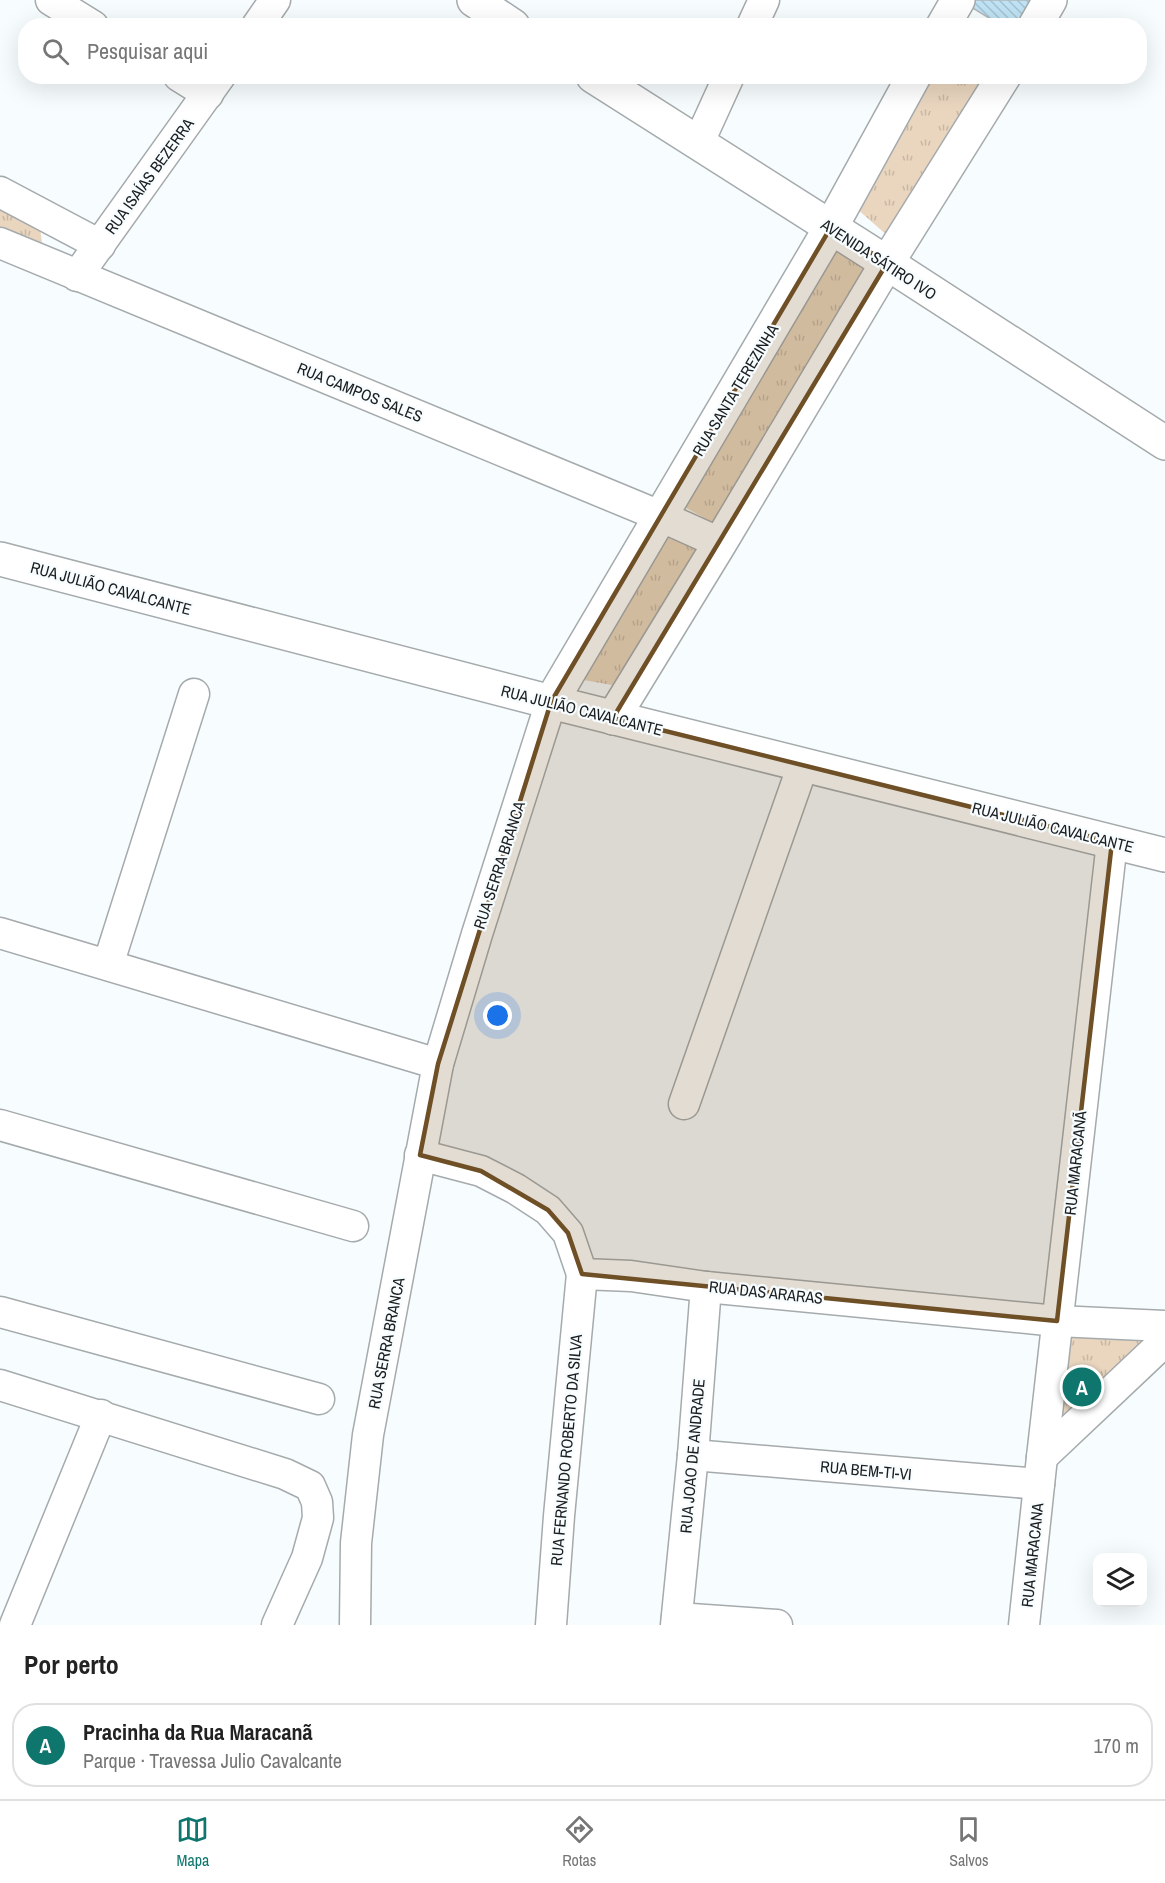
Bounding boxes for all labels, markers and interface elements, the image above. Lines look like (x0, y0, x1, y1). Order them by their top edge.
search box (18, 18, 1147, 84)
icon: search (39, 35, 72, 68)
text: Pesquisar aqui (87, 36, 208, 66)
street label: RUA ISAÍAS BEZERRA (99, 113, 199, 239)
street label: AVENIDA SÁTIRO IVO (816, 213, 941, 305)
street label: RUA SANTA TEREZINHA (687, 320, 783, 460)
street label: RUA CAMPOS SALES (294, 357, 426, 427)
street label: RUA JULIÃO CAVALCANTE (28, 556, 194, 620)
street label: RUA JULIÃO CAVALCANTE (499, 679, 665, 741)
street label: RUA JULIÃO CAVALCANTE (970, 796, 1136, 858)
street label: RUA SERRA BRANCA (468, 798, 530, 932)
your location (483, 1001, 512, 1030)
street label: RUA MARACANÃ (1059, 1109, 1091, 1216)
street label: RUA SERRA BRANCA (362, 1275, 410, 1411)
street label: RUA DAS ARARAS (708, 1275, 824, 1309)
street label: RUA FERNANDO ROBERTO DA SILVA (545, 1333, 587, 1567)
pin: A (1062, 1364, 1102, 1410)
street label: RUA JOAO DE ANDRADE (674, 1378, 710, 1534)
street label: RUA BEM-TI-VI (819, 1455, 913, 1485)
street label: RUA MARACANA (1016, 1501, 1048, 1608)
map controls (1093, 1553, 1147, 1607)
button: layers (1093, 1553, 1147, 1607)
text: Por perto (24, 1647, 119, 1682)
text: Pracinha da Rua Maracanã (83, 1717, 313, 1747)
text: A (40, 1732, 51, 1759)
text: 170 m (1093, 1732, 1139, 1759)
text: Parque · Travessa Julio Cavalcante (83, 1747, 342, 1774)
tab: Mapa (176, 1813, 209, 1871)
tab: Rotas (562, 1813, 596, 1871)
tab: Salvos (949, 1813, 989, 1871)

